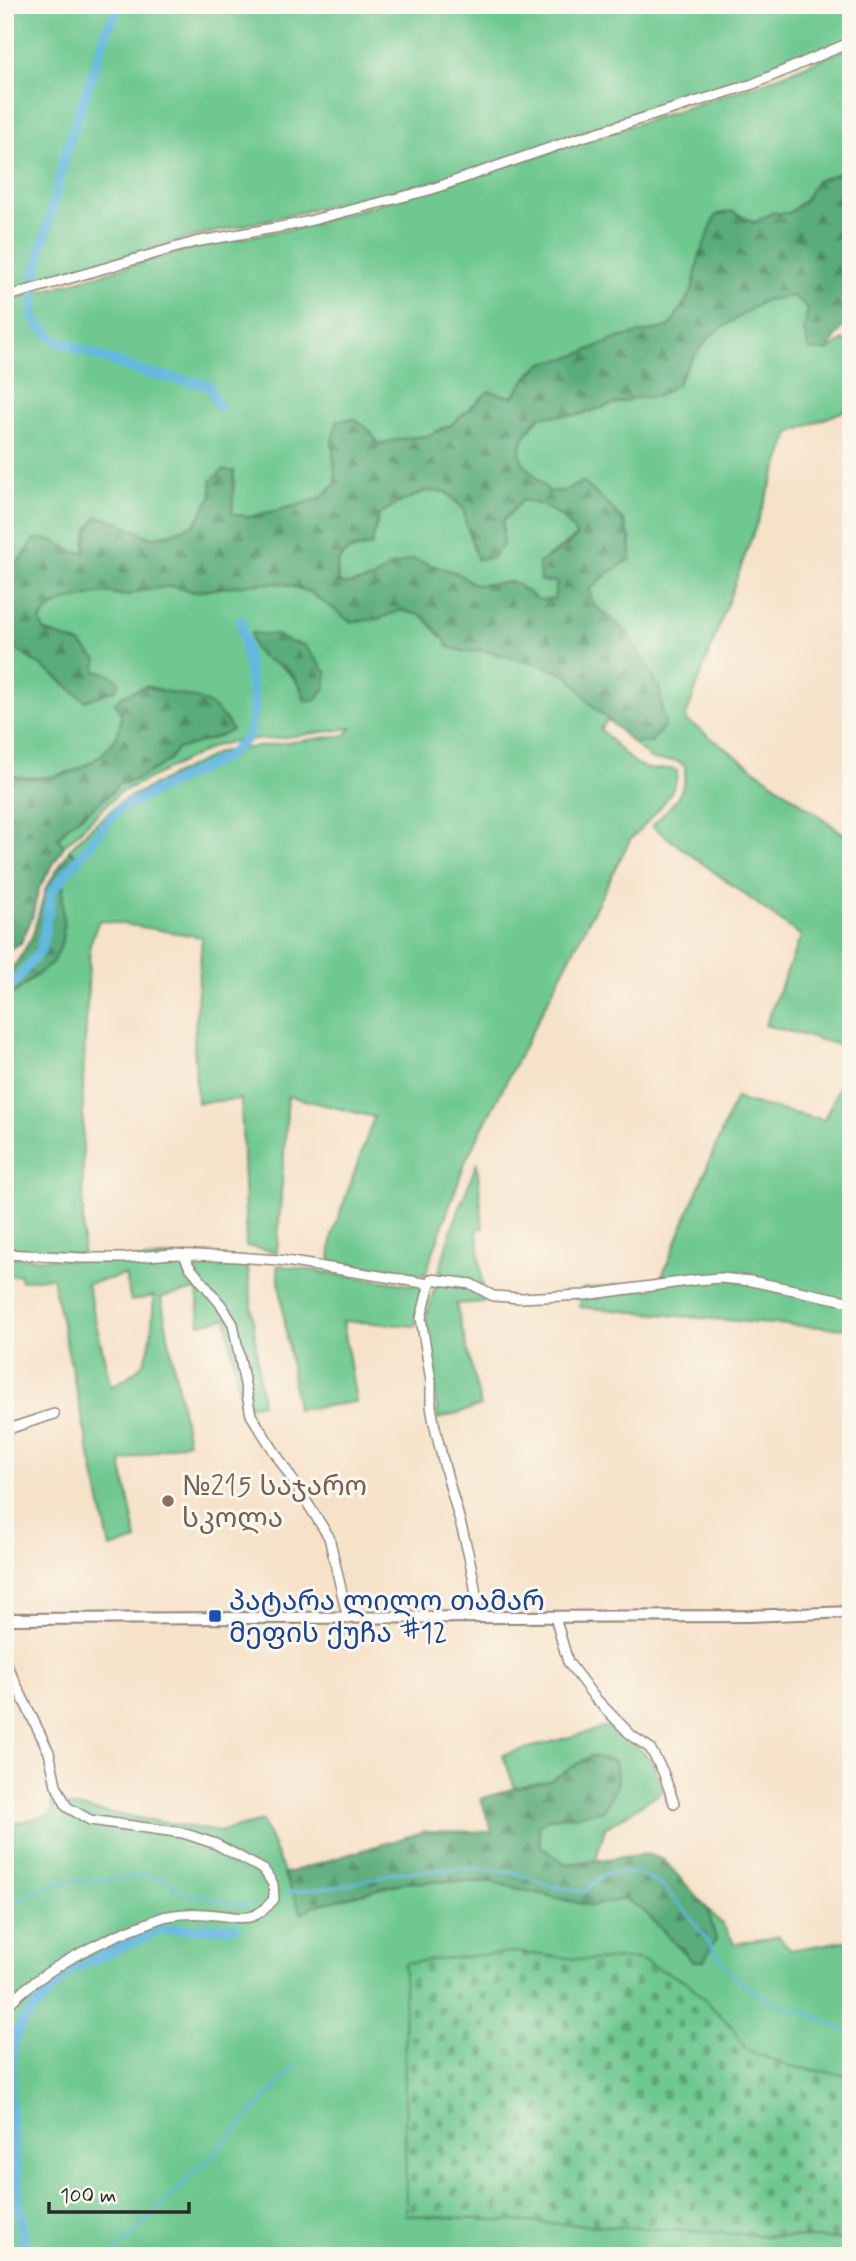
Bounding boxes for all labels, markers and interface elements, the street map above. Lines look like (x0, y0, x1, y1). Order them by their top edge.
place label: №215 საჯარო სკოლა (182, 1469, 367, 1538)
marker: №215 საჯარო სკოლა (160, 1493, 176, 1509)
place label: პატარა ლილო თამარ მეფის ქუჩა #12 (229, 1584, 545, 1653)
marker: პატარა ლილო თამარ მეფის ქუჩა #12 (207, 1608, 223, 1624)
scale bar (49, 2170, 189, 2214)
text: 100 m (60, 2182, 116, 2210)

